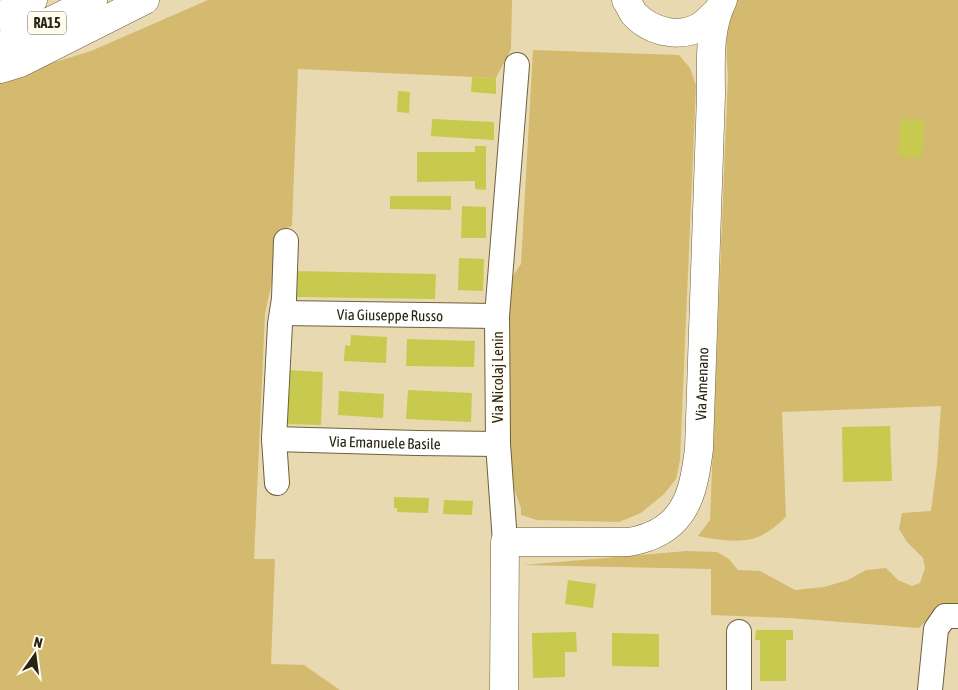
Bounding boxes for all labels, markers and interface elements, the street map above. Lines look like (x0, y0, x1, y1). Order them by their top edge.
road number: RA15 (28, 12, 66, 34)
street label: Via Giuseppe Russo (337, 305, 443, 324)
street label: Via Nicolaj Lenin (489, 331, 506, 423)
street label: Via Amenano (691, 347, 711, 421)
street label: Via Emanuele Basile (329, 432, 441, 452)
north arrow (10, 630, 60, 680)
text: N (32, 634, 44, 651)

